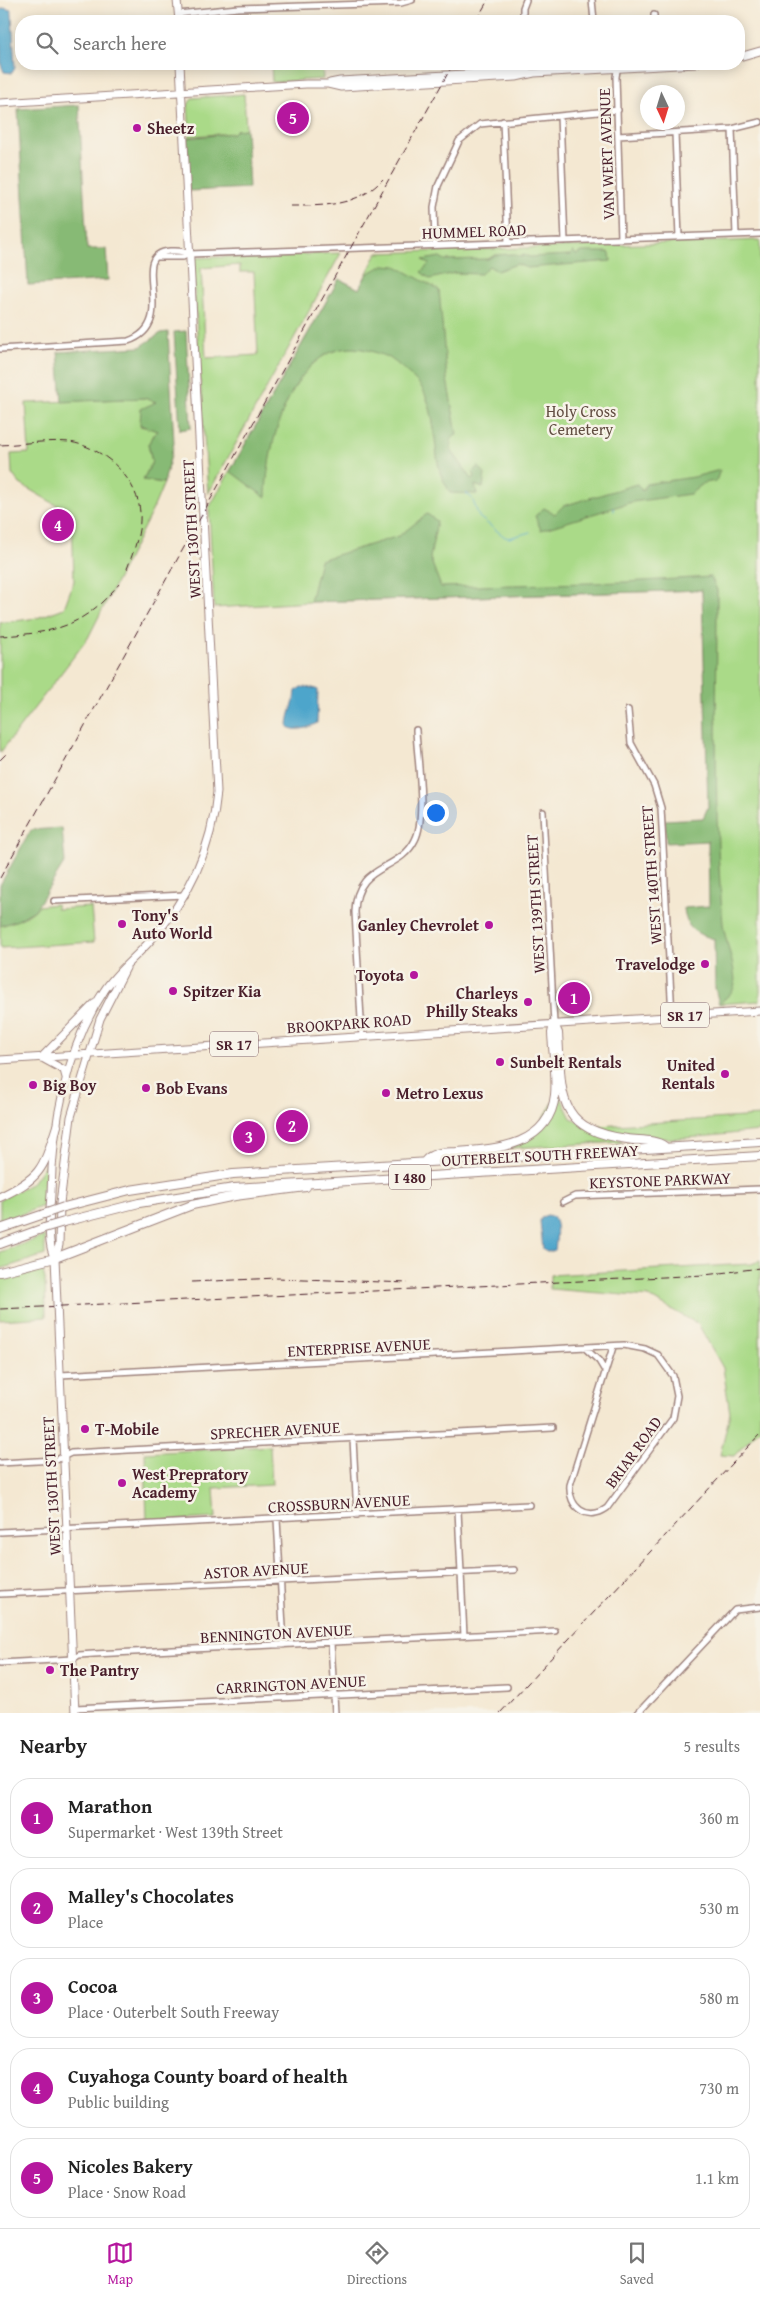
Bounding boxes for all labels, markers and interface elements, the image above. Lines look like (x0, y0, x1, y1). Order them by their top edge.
search box (15, 15, 745, 70)
icon: search (33, 29, 61, 57)
text: Search here (73, 29, 167, 57)
north arrow (640, 85, 685, 130)
street label: VAN WERT AVENUE (592, 88, 620, 220)
pin: 5 (277, 99, 309, 137)
place label: Sheetz (147, 116, 195, 140)
marker: Sheetz (131, 122, 143, 134)
street label: HUMMEL ROAD (421, 217, 527, 245)
park label: Holy Cross Cemetery (546, 399, 616, 441)
street label: WEST 130TH STREET (175, 459, 207, 599)
pin: 4 (42, 506, 74, 544)
your location (423, 800, 449, 826)
street label: WEST 140TH STREET (634, 805, 668, 945)
street label: WEST 139TH STREET (519, 834, 551, 974)
place label: Tony's Auto World (132, 903, 213, 945)
place label: Ganley Chevrolet (358, 913, 479, 937)
marker: Tony's Auto World (116, 918, 128, 930)
marker: Ganley Chevrolet (483, 919, 495, 931)
place label: Travelodge (616, 952, 695, 976)
marker: Travelodge (699, 958, 711, 970)
place label: Toyota (356, 963, 405, 987)
marker: Toyota (408, 969, 420, 981)
place label: Spitzer Kia (183, 979, 262, 1003)
pin: 1 (558, 979, 590, 1017)
place label: Charleys Philly Steaks (426, 981, 518, 1023)
marker: Spitzer Kia (167, 985, 179, 997)
marker: Charleys Philly Steaks (522, 996, 534, 1008)
road number: SR 17 (661, 1002, 709, 1028)
street label: BROOKPARK ROAD (286, 1007, 412, 1039)
road number: SR 17 (210, 1032, 258, 1056)
place label: Sunbelt Rentals (510, 1050, 622, 1074)
place label: United Rentals (662, 1053, 716, 1095)
marker: Sunbelt Rentals (494, 1056, 506, 1068)
marker: United Rentals (719, 1068, 731, 1080)
place label: Big Boy (43, 1073, 97, 1097)
place label: Bob Evans (156, 1076, 228, 1100)
marker: Big Boy (27, 1079, 39, 1091)
place label: Metro Lexus (396, 1081, 483, 1105)
marker: Bob Evans (140, 1082, 152, 1094)
marker: Metro Lexus (380, 1087, 392, 1099)
pin: 2 (276, 1107, 308, 1145)
pin: 3 (233, 1118, 265, 1156)
street label: OUTERBELT SOUTH FREEWAY (441, 1138, 640, 1172)
road number: I 480 (389, 1164, 431, 1190)
street label: KEYSTONE PARKWAY (589, 1166, 732, 1194)
street label: ENTERPRISE AVENUE (287, 1331, 431, 1363)
street label: BRIAR ROAD (599, 1411, 667, 1493)
street label: SPRECHER AVENUE (209, 1415, 341, 1445)
street label: WEST 130TH STREET (35, 1416, 67, 1556)
place label: T-Mobile (95, 1417, 159, 1441)
marker: T-Mobile (79, 1423, 91, 1435)
place label: West Prepratory Academy (132, 1462, 249, 1504)
marker: West Prepratory Academy (116, 1477, 128, 1489)
street label: CROSSBURN AVENUE (267, 1487, 411, 1519)
street label: ASTOR AVENUE (203, 1555, 309, 1585)
street label: BENNINGTON AVENUE (200, 1617, 352, 1649)
place label: The Pantry (60, 1658, 140, 1682)
marker: The Pantry (44, 1664, 56, 1676)
street label: CARRINGTON AVENUE (215, 1668, 367, 1700)
text: Nearby (20, 1730, 87, 1761)
text: 5 results (683, 1734, 740, 1758)
text: Marathon (68, 1792, 152, 1820)
text: 1 (33, 1806, 41, 1830)
text: 360 m (699, 1806, 739, 1830)
text: Supermarket · West 139th Street (68, 1820, 283, 1844)
text: Malley's Chocolates (68, 1882, 234, 1910)
text: 2 (33, 1896, 41, 1920)
text: 530 m (699, 1896, 739, 1920)
text: Place (68, 1910, 103, 1934)
text: Cocoa (68, 1972, 117, 2000)
text: 3 (33, 1986, 41, 2010)
text: 580 m (699, 1986, 739, 2010)
text: Place · Outerbelt South Freeway (68, 2000, 279, 2024)
text: Cuyahoga County board of health (68, 2062, 348, 2090)
text: 4 (33, 2076, 41, 2100)
text: 730 m (699, 2076, 739, 2100)
text: Public building (68, 2090, 169, 2114)
text: Nicoles Bakery (68, 2152, 193, 2180)
text: 5 (33, 2166, 41, 2190)
text: 1.1 km (695, 2166, 739, 2190)
text: Place · Snow Road (68, 2180, 186, 2204)
tab: Map (106, 2239, 134, 2289)
tab: Directions (347, 2239, 407, 2289)
tab: Saved (620, 2239, 654, 2289)

